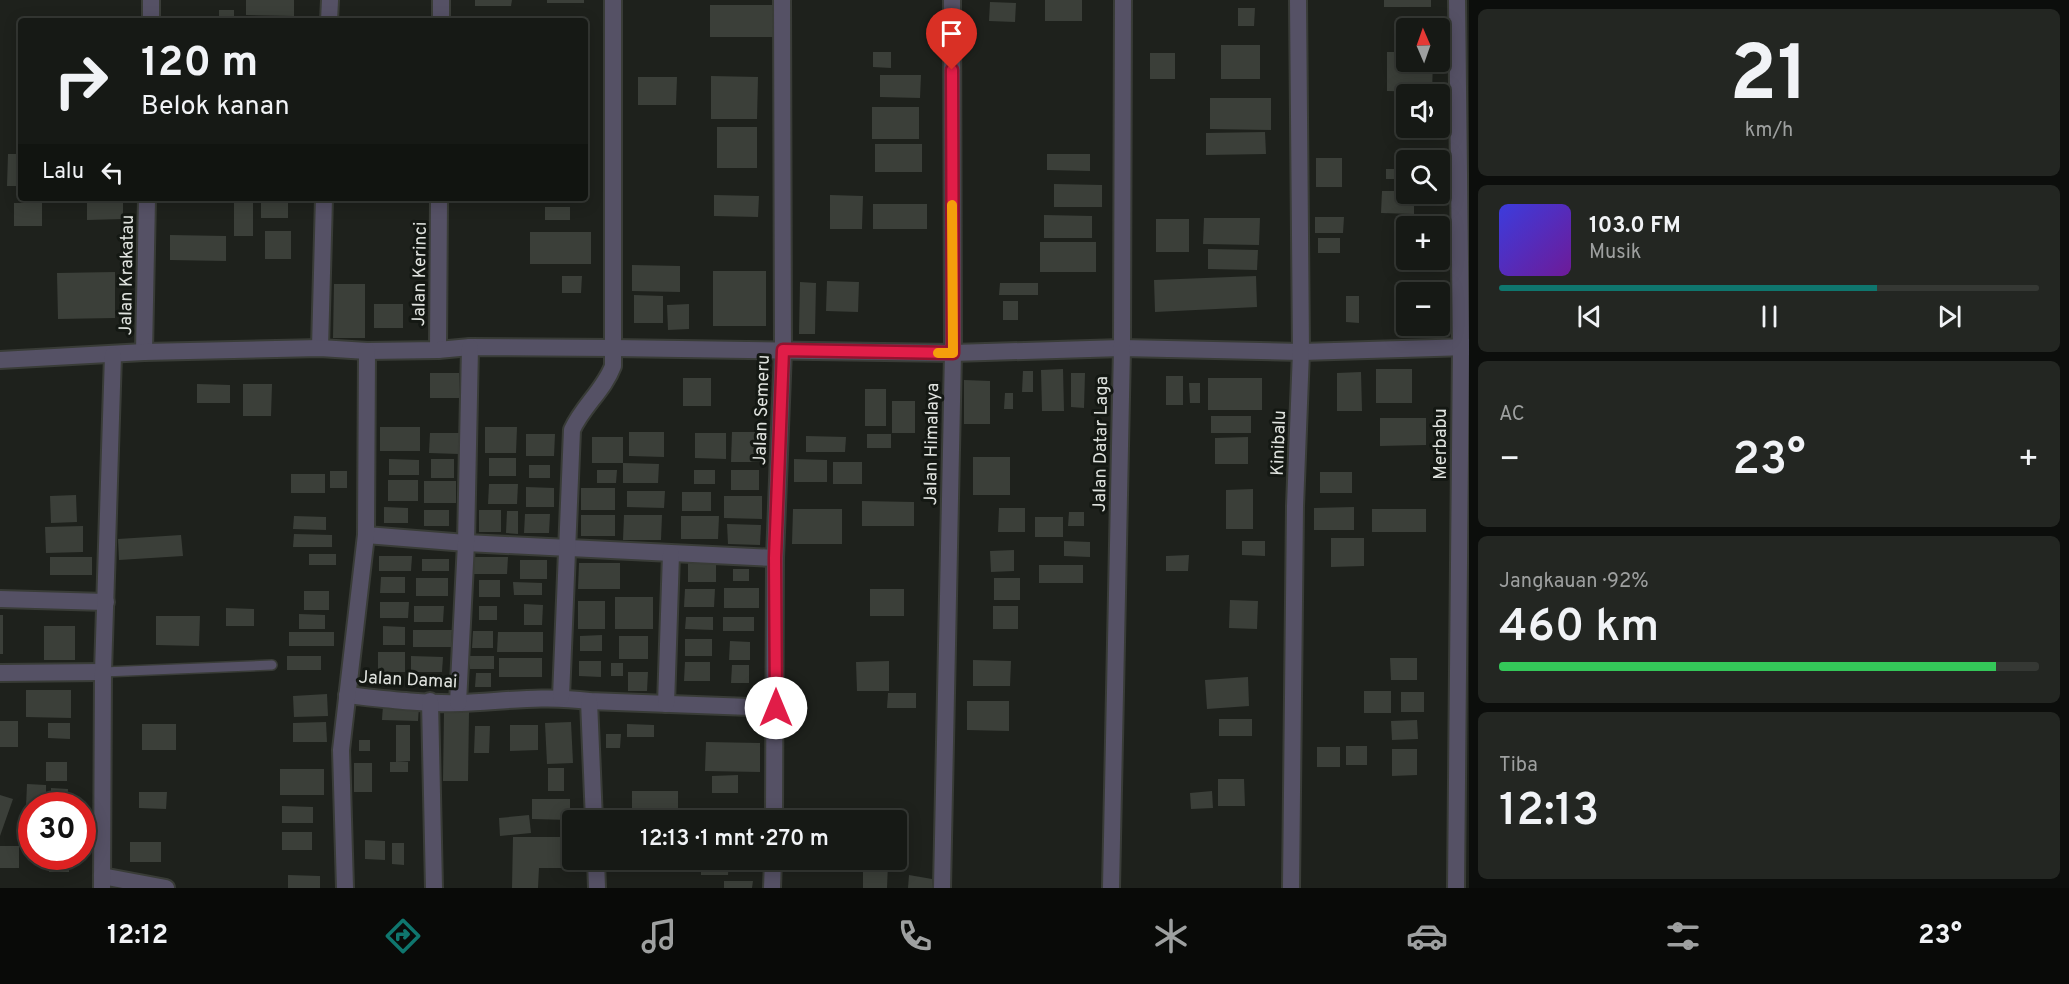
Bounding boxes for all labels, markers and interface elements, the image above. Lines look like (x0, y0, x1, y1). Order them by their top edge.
pin (926, 8, 977, 70)
icon: arrive (935, 17, 968, 50)
north arrow (1396, 18, 1450, 72)
map controls (1396, 18, 1450, 336)
text: 21 (1730, 29, 1808, 128)
text: 120 m (141, 38, 258, 91)
icon: right (42, 42, 120, 120)
button: sound (1396, 84, 1450, 138)
text: Belok kanan (141, 90, 290, 124)
text: km/h (1745, 118, 1793, 144)
button: search (1396, 150, 1450, 204)
icon: left (96, 156, 129, 189)
text: Lalu (42, 159, 84, 186)
text: 103.0 FM (1589, 213, 1681, 240)
street label: Jalan Krakatau (115, 215, 140, 336)
button: + (1396, 216, 1450, 270)
street label: Jalan Kerinci (408, 221, 433, 327)
text: Musik (1589, 240, 1641, 266)
button: − (1396, 282, 1450, 336)
icon: previous (1573, 300, 1606, 333)
icon: pause (1753, 300, 1786, 333)
icon: next (1933, 300, 1966, 333)
street label: Jalan Semeru (749, 354, 776, 466)
street label: Jalan Datar Laga (1089, 376, 1114, 512)
street label: Jalan Himalaya (920, 382, 945, 506)
text: AC (1499, 402, 1525, 428)
street label: Merbabu (1430, 408, 1453, 480)
street label: Kinibalu (1267, 410, 1292, 476)
text: 23° (1732, 433, 1806, 490)
text: − (1499, 440, 1520, 482)
text: + (2018, 440, 2039, 482)
text: Jangkauan · 92% (1499, 569, 1649, 595)
text: 460 km (1499, 600, 1659, 657)
street label: Jalan Damai (358, 666, 458, 695)
position arrow (744, 676, 808, 740)
text: Tiba (1499, 753, 1538, 779)
text: 12:13 (1499, 784, 1599, 841)
speed limit sign: 30 (18, 792, 96, 870)
text: 12:13 · 1 mnt · 270 m (640, 826, 829, 853)
icon: directions (382, 915, 424, 957)
icon: music (638, 915, 680, 957)
icon: phone (894, 915, 936, 957)
icon: climate (1150, 915, 1192, 957)
icon: car (1406, 915, 1448, 957)
icon: filters (1662, 915, 1704, 957)
text: 12:12 (107, 919, 168, 953)
text: 23° (1918, 919, 1962, 953)

